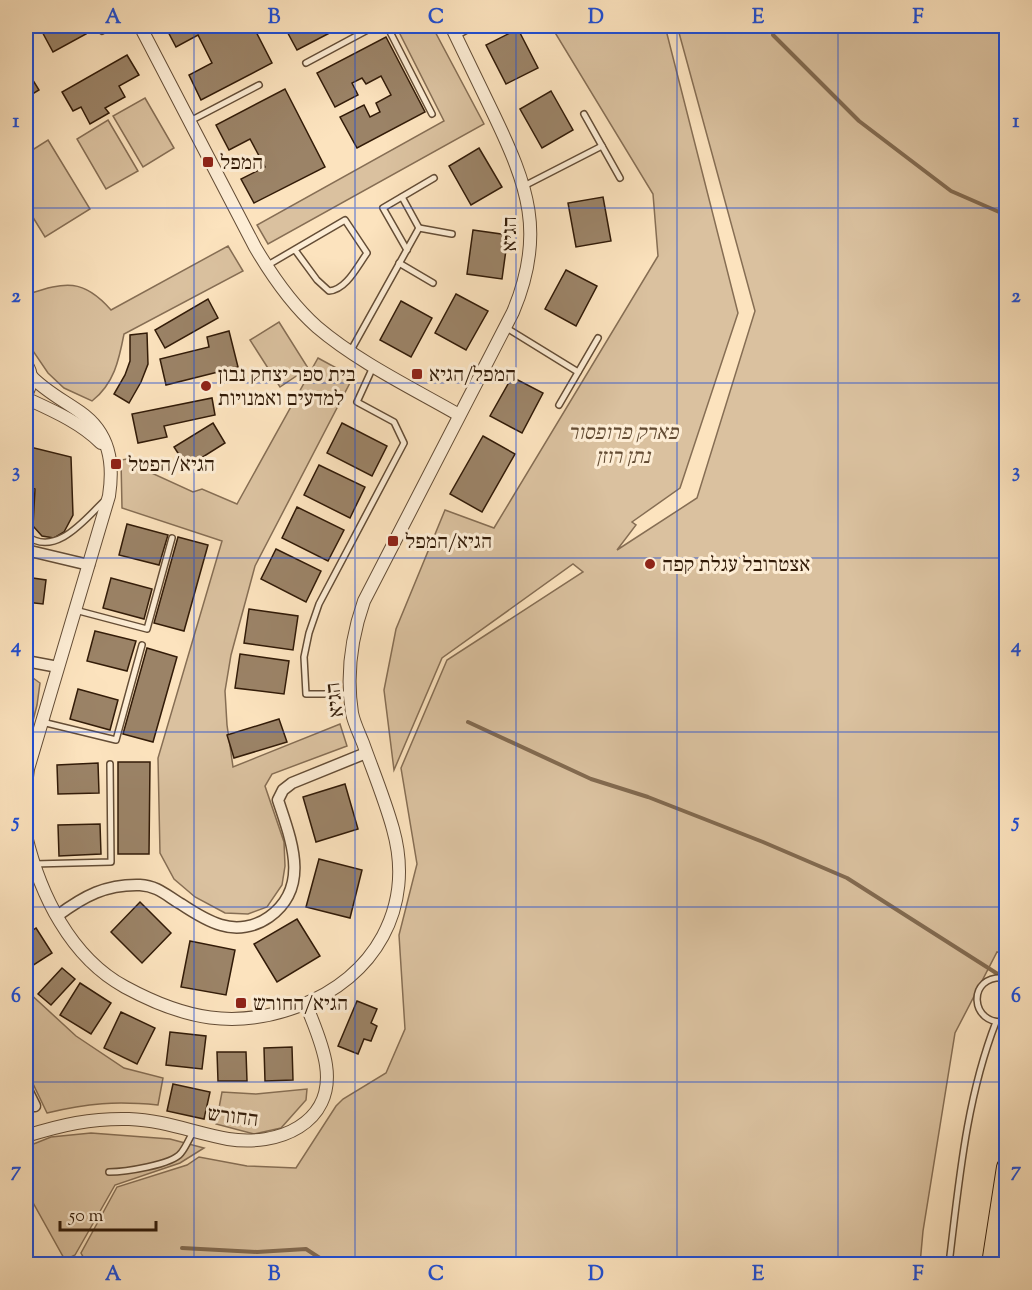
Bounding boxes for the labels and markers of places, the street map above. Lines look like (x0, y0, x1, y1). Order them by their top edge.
place label: המפל (220, 149, 263, 179)
marker: המפל (201, 155, 215, 169)
place label: בית ספר יצחק נבון למדעים ואמנויות (218, 361, 356, 415)
place label: המפל/הגיא (429, 361, 516, 391)
marker: המפל/הגיא (410, 367, 424, 381)
marker: בית ספר יצחק נבון למדעים ואמנויות (199, 379, 213, 393)
place label: הגיא/הפטל (128, 451, 215, 481)
marker: הגיא/הפטל (109, 457, 123, 471)
place label: הגיא/המפל (405, 528, 492, 558)
marker: הגיא/המפל (386, 534, 400, 548)
place label: אצטרובל עגלת קפה (662, 551, 810, 581)
marker: אצטרובל עגלת קפה (643, 557, 657, 571)
place label: הגיא/החורש (253, 990, 348, 1020)
marker: הגיא/החורש (234, 996, 248, 1010)

